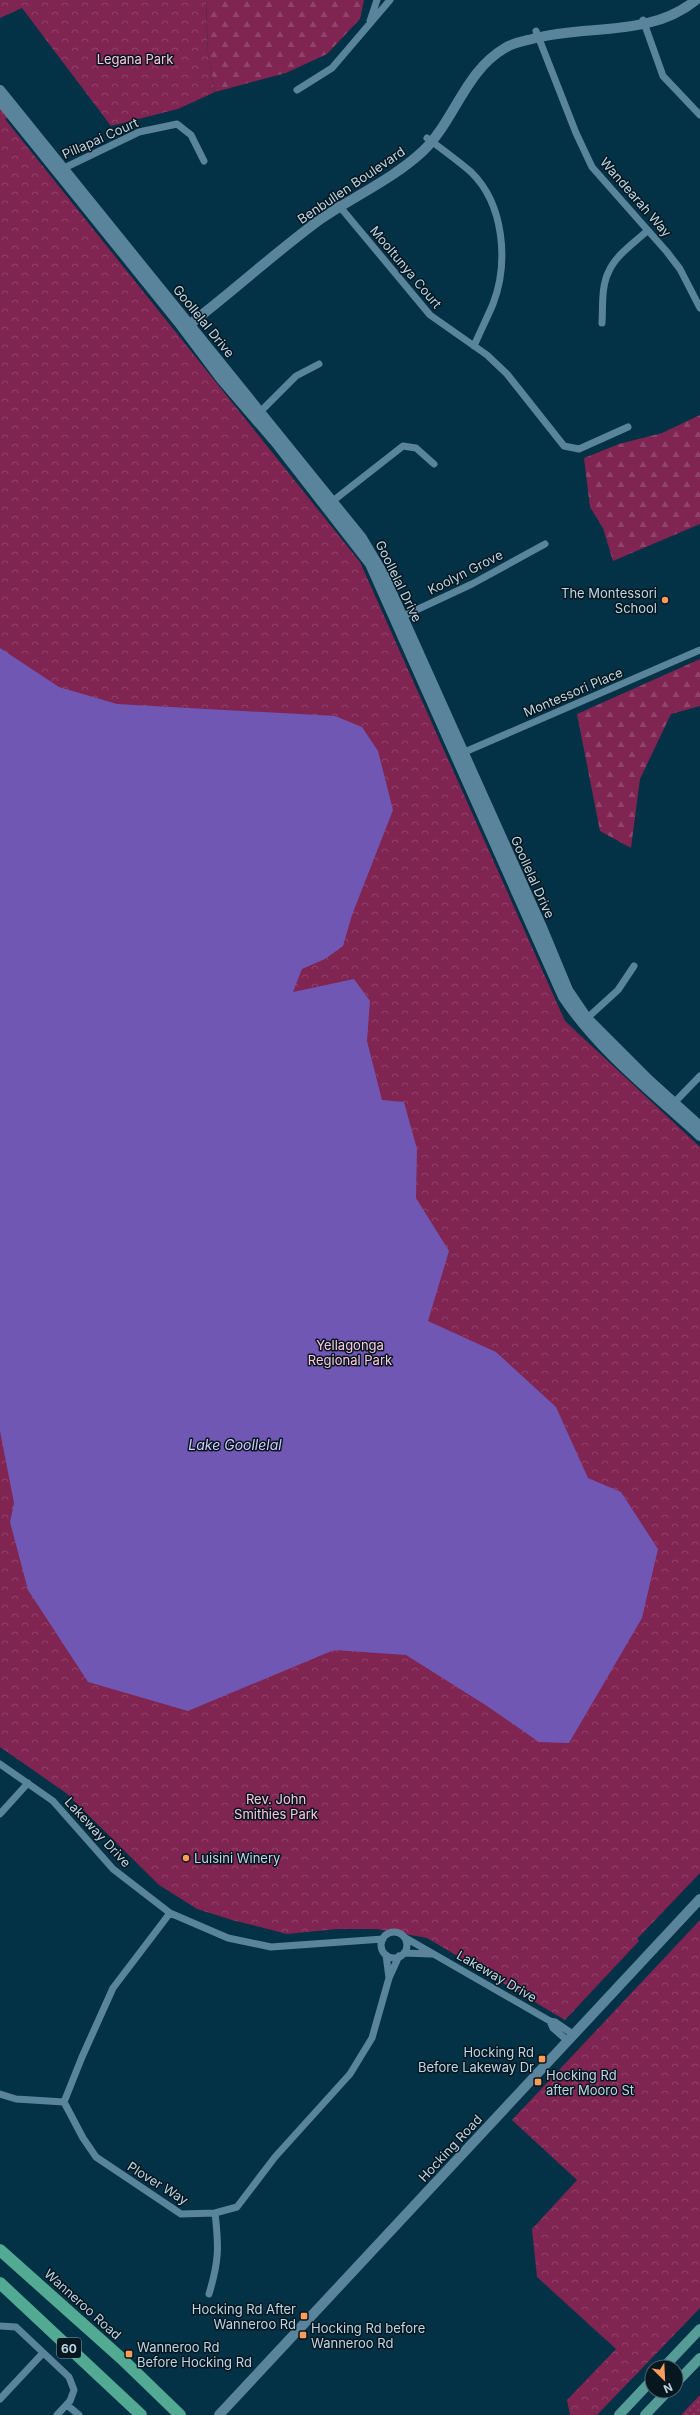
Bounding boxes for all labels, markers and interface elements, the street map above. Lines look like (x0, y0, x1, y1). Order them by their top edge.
park label: Legana Park (97, 51, 173, 67)
street label: Pillapai Court (59, 114, 141, 162)
street label: Benbullen Boulevard (294, 143, 408, 227)
street label: Wandearah Way (597, 154, 675, 240)
street label: Mooltunya Court (367, 223, 445, 311)
street label: Goollelal Drive (170, 282, 238, 360)
street label: Goollelal Drive (372, 538, 426, 624)
street label: Koolyn Grove (425, 546, 505, 598)
place label: The Montessori School (561, 585, 657, 616)
marker: The Montessori School (660, 595, 670, 605)
street label: Montessori Place (521, 664, 625, 720)
street label: Goollelal Drive (508, 833, 558, 921)
park label: Yellagonga Regional Park (308, 1337, 392, 1368)
water label: Lake Goollelal (188, 1436, 282, 1453)
park label: Rev. John Smithies Park (234, 1791, 318, 1822)
street label: Lakeway Drive (62, 1794, 134, 1870)
place label: Luisini Winery (194, 1850, 280, 1866)
marker: Luisini Winery (181, 1853, 191, 1863)
street label: Lakeway Drive (454, 1947, 540, 2005)
place label: Hocking Rd Before Lakeway Dr (418, 2044, 534, 2075)
marker: Hocking Rd Before Lakeway Dr (537, 2054, 547, 2064)
place label: Hocking Rd after Mooro St (546, 2067, 634, 2098)
marker: Hocking Rd after Mooro St (533, 2077, 543, 2087)
street label: Hocking Road (415, 2111, 485, 2185)
street label: Plover Way (125, 2158, 191, 2208)
street label: Wanneroo Road (41, 2265, 125, 2343)
place label: Hocking Rd After Wanneroo Rd (192, 2301, 296, 2332)
marker: Hocking Rd After Wanneroo Rd (299, 2311, 309, 2321)
place label: Hocking Rd before Wanneroo Rd (311, 2320, 425, 2351)
marker: Hocking Rd before Wanneroo Rd (298, 2330, 308, 2340)
road number: 60 (57, 2338, 81, 2358)
place label: Wanneroo Rd Before Hocking Rd (137, 2339, 252, 2370)
marker: Wanneroo Rd Before Hocking Rd (124, 2349, 134, 2359)
north arrow (644, 2359, 684, 2399)
text: N (661, 2380, 675, 2396)

